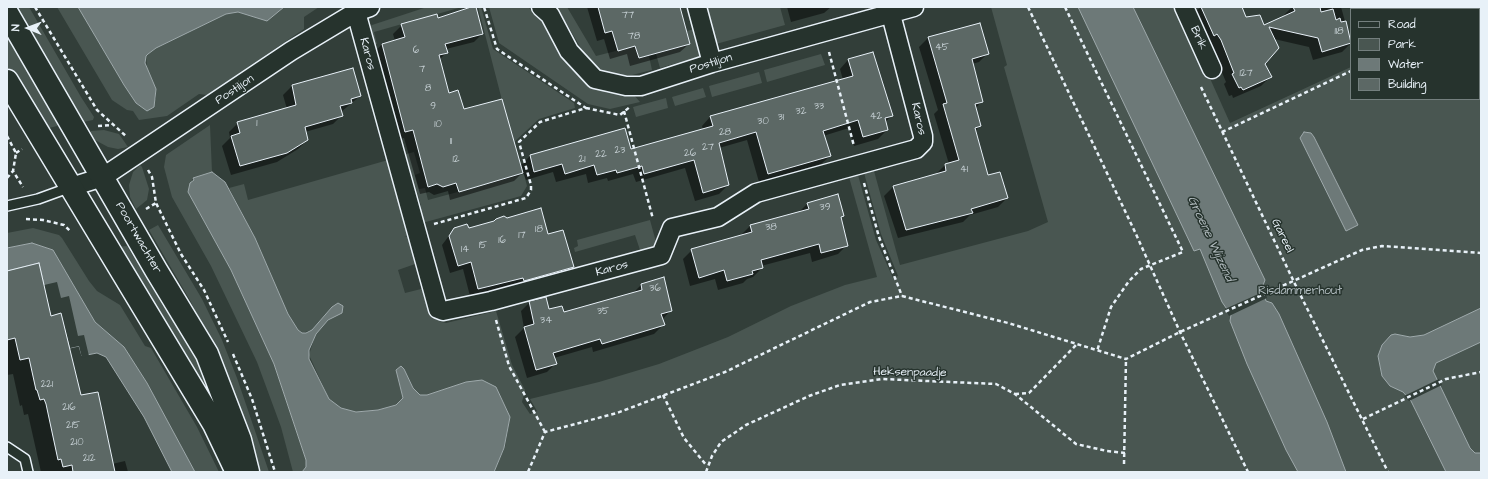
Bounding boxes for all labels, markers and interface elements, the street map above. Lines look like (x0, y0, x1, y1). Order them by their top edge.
north arrow (8, 8, 48, 48)
legend (1350, 8, 1480, 100)
house number: 77 (622, 10, 634, 22)
text: Road (1388, 16, 1416, 33)
text: N (8, 24, 23, 31)
street label: Brik (1186, 24, 1210, 52)
house number: 118 (1334, 26, 1344, 38)
house number: 78 (628, 31, 640, 43)
street label: Karos (356, 36, 378, 72)
text: Park (1388, 36, 1416, 53)
house number: 45 (935, 42, 949, 54)
house number: 6 (413, 45, 419, 57)
street label: Postiljon (688, 51, 734, 77)
text: Water (1388, 56, 1423, 73)
house number: 7 (419, 64, 425, 76)
house number: 127 (1239, 68, 1253, 80)
street label: Postiljon (213, 72, 257, 108)
text: Building (1388, 76, 1426, 93)
house number: 8 (425, 83, 431, 95)
house number: 9 (430, 101, 436, 113)
house number: 33 (814, 101, 824, 113)
street label: Karos (907, 101, 929, 137)
house number: 32 (796, 106, 806, 118)
house number: 42 (870, 111, 882, 123)
house number: 31 (778, 112, 784, 124)
house number: 30 (757, 116, 769, 128)
house number: 1 (256, 118, 258, 130)
house number: 10 (434, 119, 442, 131)
house number: 28 (719, 127, 731, 139)
house number: 11 (450, 136, 452, 148)
house number: 27 (702, 142, 714, 154)
house number: 23 (615, 145, 625, 157)
house number: 26 (684, 148, 696, 160)
house number: 22 (595, 149, 607, 161)
house number: 12 (452, 154, 460, 166)
house number: 21 (578, 154, 586, 166)
house number: 41 (960, 164, 968, 176)
water label: Groene Wijzend (1183, 194, 1237, 284)
street label: Poortwachter (112, 200, 164, 276)
house number: 39 (820, 202, 830, 214)
street label: Gareel (1268, 217, 1296, 255)
house number: 38 (765, 222, 777, 234)
house number: 18 (535, 224, 543, 236)
house number: 17 (518, 230, 526, 242)
house number: 16 (498, 235, 506, 247)
house number: 15 (479, 240, 487, 252)
house number: 14 (461, 244, 469, 256)
street label: Karos (594, 258, 630, 280)
house number: 36 (649, 283, 661, 295)
park label: Risdammerhout (1258, 284, 1342, 298)
house number: 35 (597, 306, 609, 318)
house number: 34 (540, 315, 552, 327)
street label: Heksenpaadje (873, 365, 947, 381)
house number: 221 (41, 379, 53, 391)
house number: 216 (62, 402, 76, 414)
house number: 215 (66, 420, 80, 432)
house number: 210 (70, 437, 84, 449)
house number: 212 (83, 453, 95, 465)

